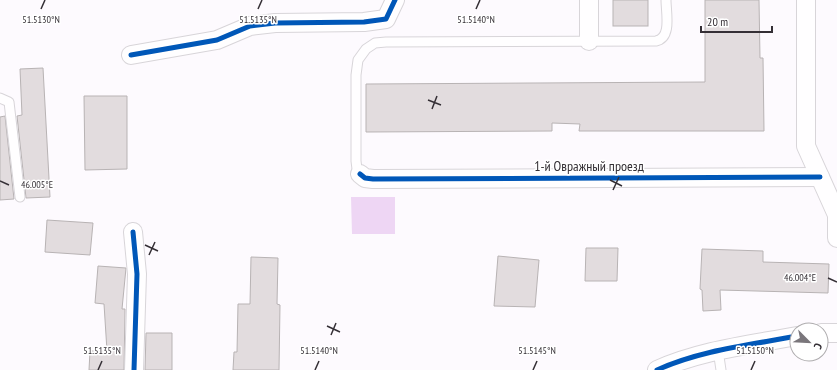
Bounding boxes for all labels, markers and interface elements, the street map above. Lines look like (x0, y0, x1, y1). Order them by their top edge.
scale bar (701, 8, 772, 34)
text: 51.5130°N (22, 13, 60, 26)
text: 51.5135°N (239, 13, 277, 26)
text: 51.5140°N (457, 13, 495, 26)
text: 20 m (707, 14, 728, 29)
street label: 1-й Овражный проезд (534, 157, 644, 175)
text: 46.005°E (21, 178, 53, 191)
text: 46.004°E (784, 271, 816, 284)
north arrow (789, 322, 829, 362)
text: С (811, 341, 826, 351)
text: 51.5135°N (83, 344, 121, 357)
text: 51.5140°N (300, 344, 338, 357)
text: 51.5145°N (518, 344, 556, 357)
text: 51.5150°N (736, 344, 774, 357)

